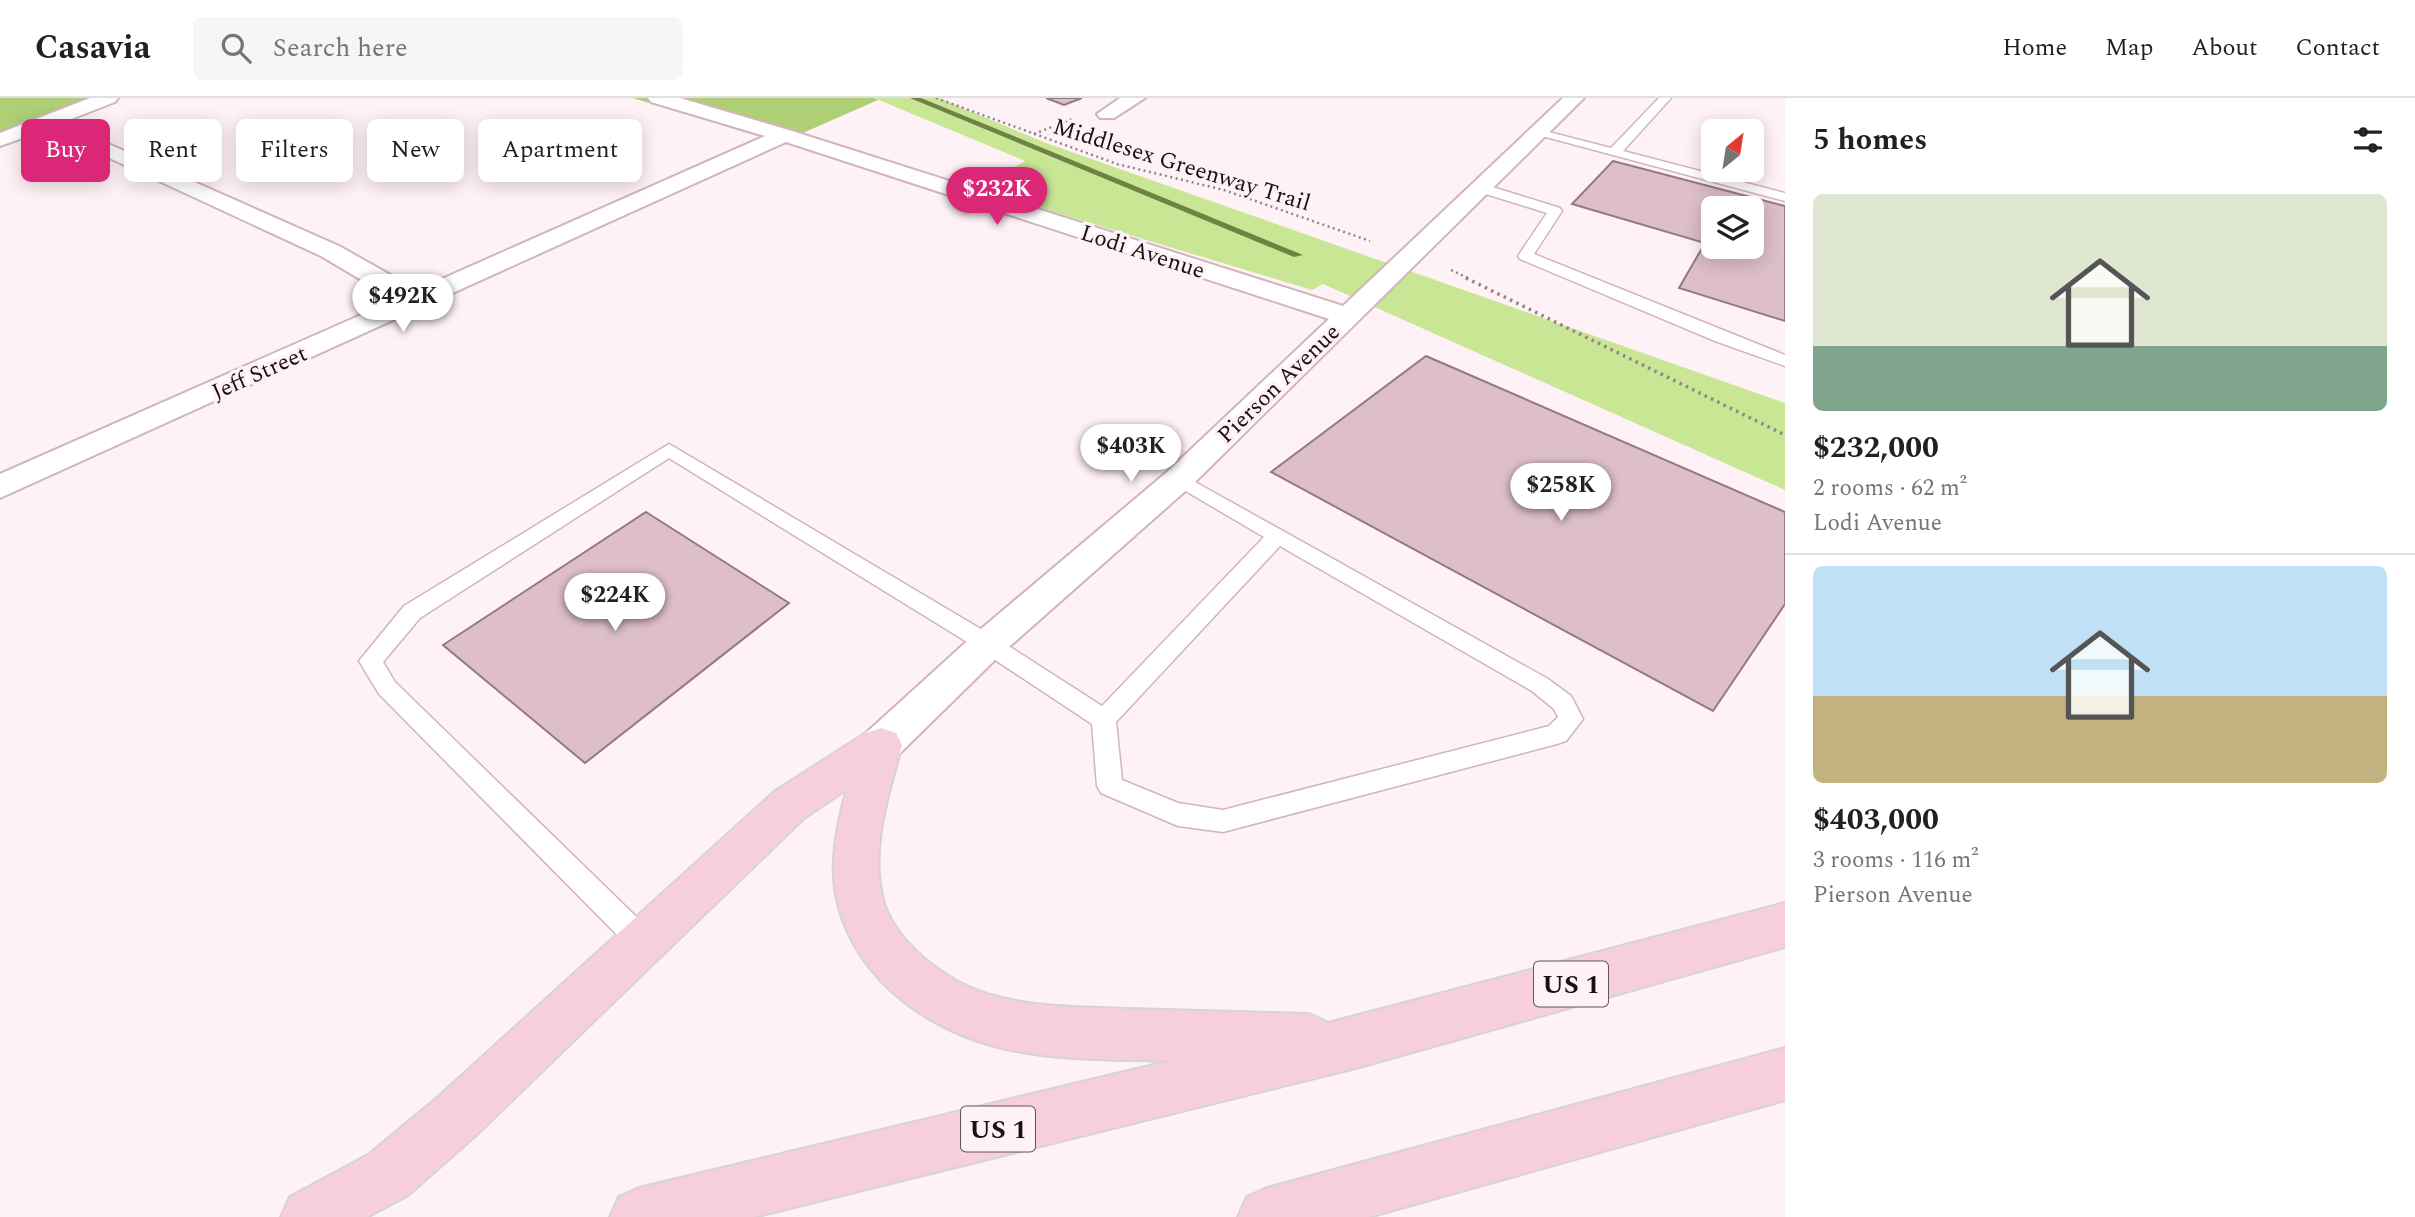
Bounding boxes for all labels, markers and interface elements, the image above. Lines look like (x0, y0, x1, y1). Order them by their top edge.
search box (193, 17, 683, 80)
text: Casavia (35, 23, 151, 73)
text: Search here (273, 28, 408, 68)
icon: search (217, 29, 255, 67)
text: Home (2002, 30, 2067, 66)
text: Map (2105, 30, 2153, 66)
text: About (2191, 30, 2257, 66)
text: Contact (2295, 30, 2380, 66)
street label: Middlesex Greenway Trail (1048, 110, 1315, 221)
text: 5 homes (1813, 117, 1927, 163)
chip: Buy (21, 119, 110, 182)
chip: Rent (124, 119, 222, 182)
chip: Filters (236, 119, 353, 182)
chip: New (367, 119, 464, 182)
chip: Apartment (478, 119, 642, 182)
north arrow (1701, 119, 1764, 182)
map controls (1701, 119, 1764, 259)
icon: filters (2349, 121, 2387, 159)
pin: $232K (948, 167, 1046, 227)
text: $232K (962, 172, 1032, 207)
button: layers (1701, 196, 1764, 259)
street label: Lodi Avenue (1076, 216, 1209, 289)
icon: home (2037, 240, 2163, 366)
pin: $492K (354, 274, 452, 334)
text: $492K (368, 279, 438, 314)
street label: Pierson Avenue (1209, 316, 1349, 452)
street label: Jeff Street (206, 337, 313, 410)
pin: $403K (1082, 424, 1180, 484)
text: $232,000 (1813, 425, 1939, 471)
text: $403K (1096, 429, 1166, 464)
pin: $258K (1512, 464, 1610, 523)
text: $258K (1526, 468, 1596, 503)
text: 2 rooms · 62 m² (1813, 471, 1967, 506)
text: Lodi Avenue (1813, 506, 1942, 541)
pin: $224K (566, 574, 664, 633)
text: $224K (580, 578, 650, 613)
icon: home (2037, 612, 2163, 738)
text: $403,000 (1813, 797, 1939, 843)
text: 3 rooms · 116 m² (1813, 843, 1979, 878)
text: Pierson Avenue (1813, 878, 1973, 913)
road number: US 1 (1534, 962, 1608, 1006)
road number: US 1 (961, 1106, 1035, 1152)

